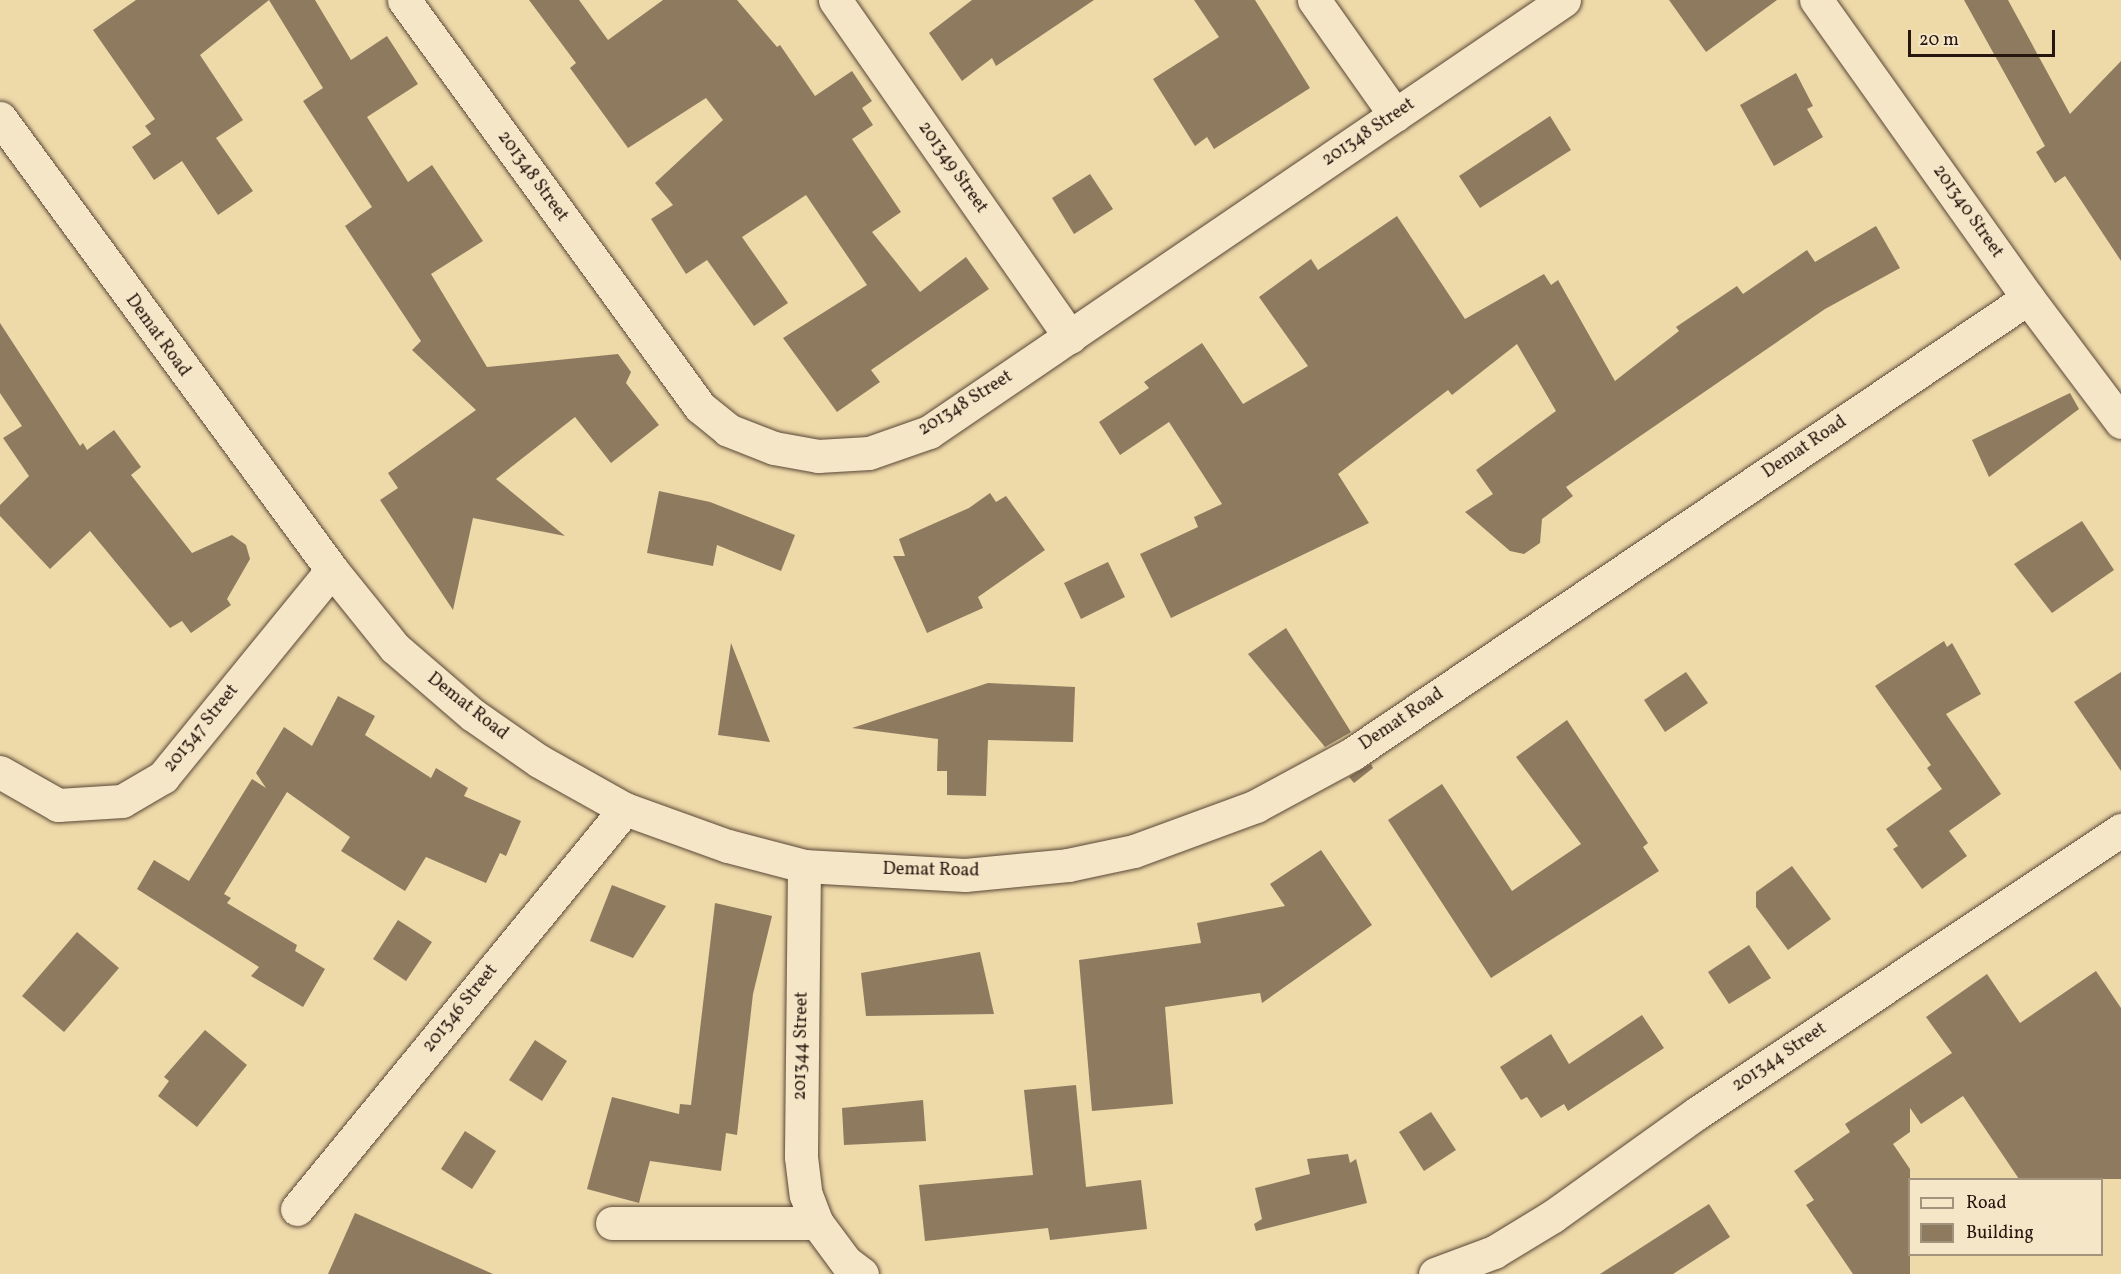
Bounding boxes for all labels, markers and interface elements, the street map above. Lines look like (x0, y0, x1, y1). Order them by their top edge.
scale bar (1911, 18, 2058, 56)
text: 20 m (1919, 28, 1959, 53)
street label: 201348 Street (1319, 94, 1419, 172)
street label: 201349 Street (913, 118, 991, 218)
street label: 201348 Street (492, 127, 572, 227)
street label: 201340 Street (1927, 161, 2007, 263)
street label: Demat Road (120, 290, 194, 382)
street label: 201348 Street (915, 367, 1017, 441)
street label: Demat Road (1759, 412, 1851, 484)
street label: Demat Road (422, 669, 512, 745)
street label: 201347 Street (160, 681, 244, 777)
street label: Demat Road (1356, 684, 1448, 756)
street label: Demat Road (882, 859, 980, 883)
street label: 201346 Street (419, 961, 503, 1057)
street label: 201344 Street (790, 991, 814, 1101)
street label: 201344 Street (1729, 1019, 1831, 1097)
legend (1908, 1178, 2103, 1256)
text: Road (1966, 1191, 2007, 1216)
text: Building (1966, 1221, 2034, 1246)

